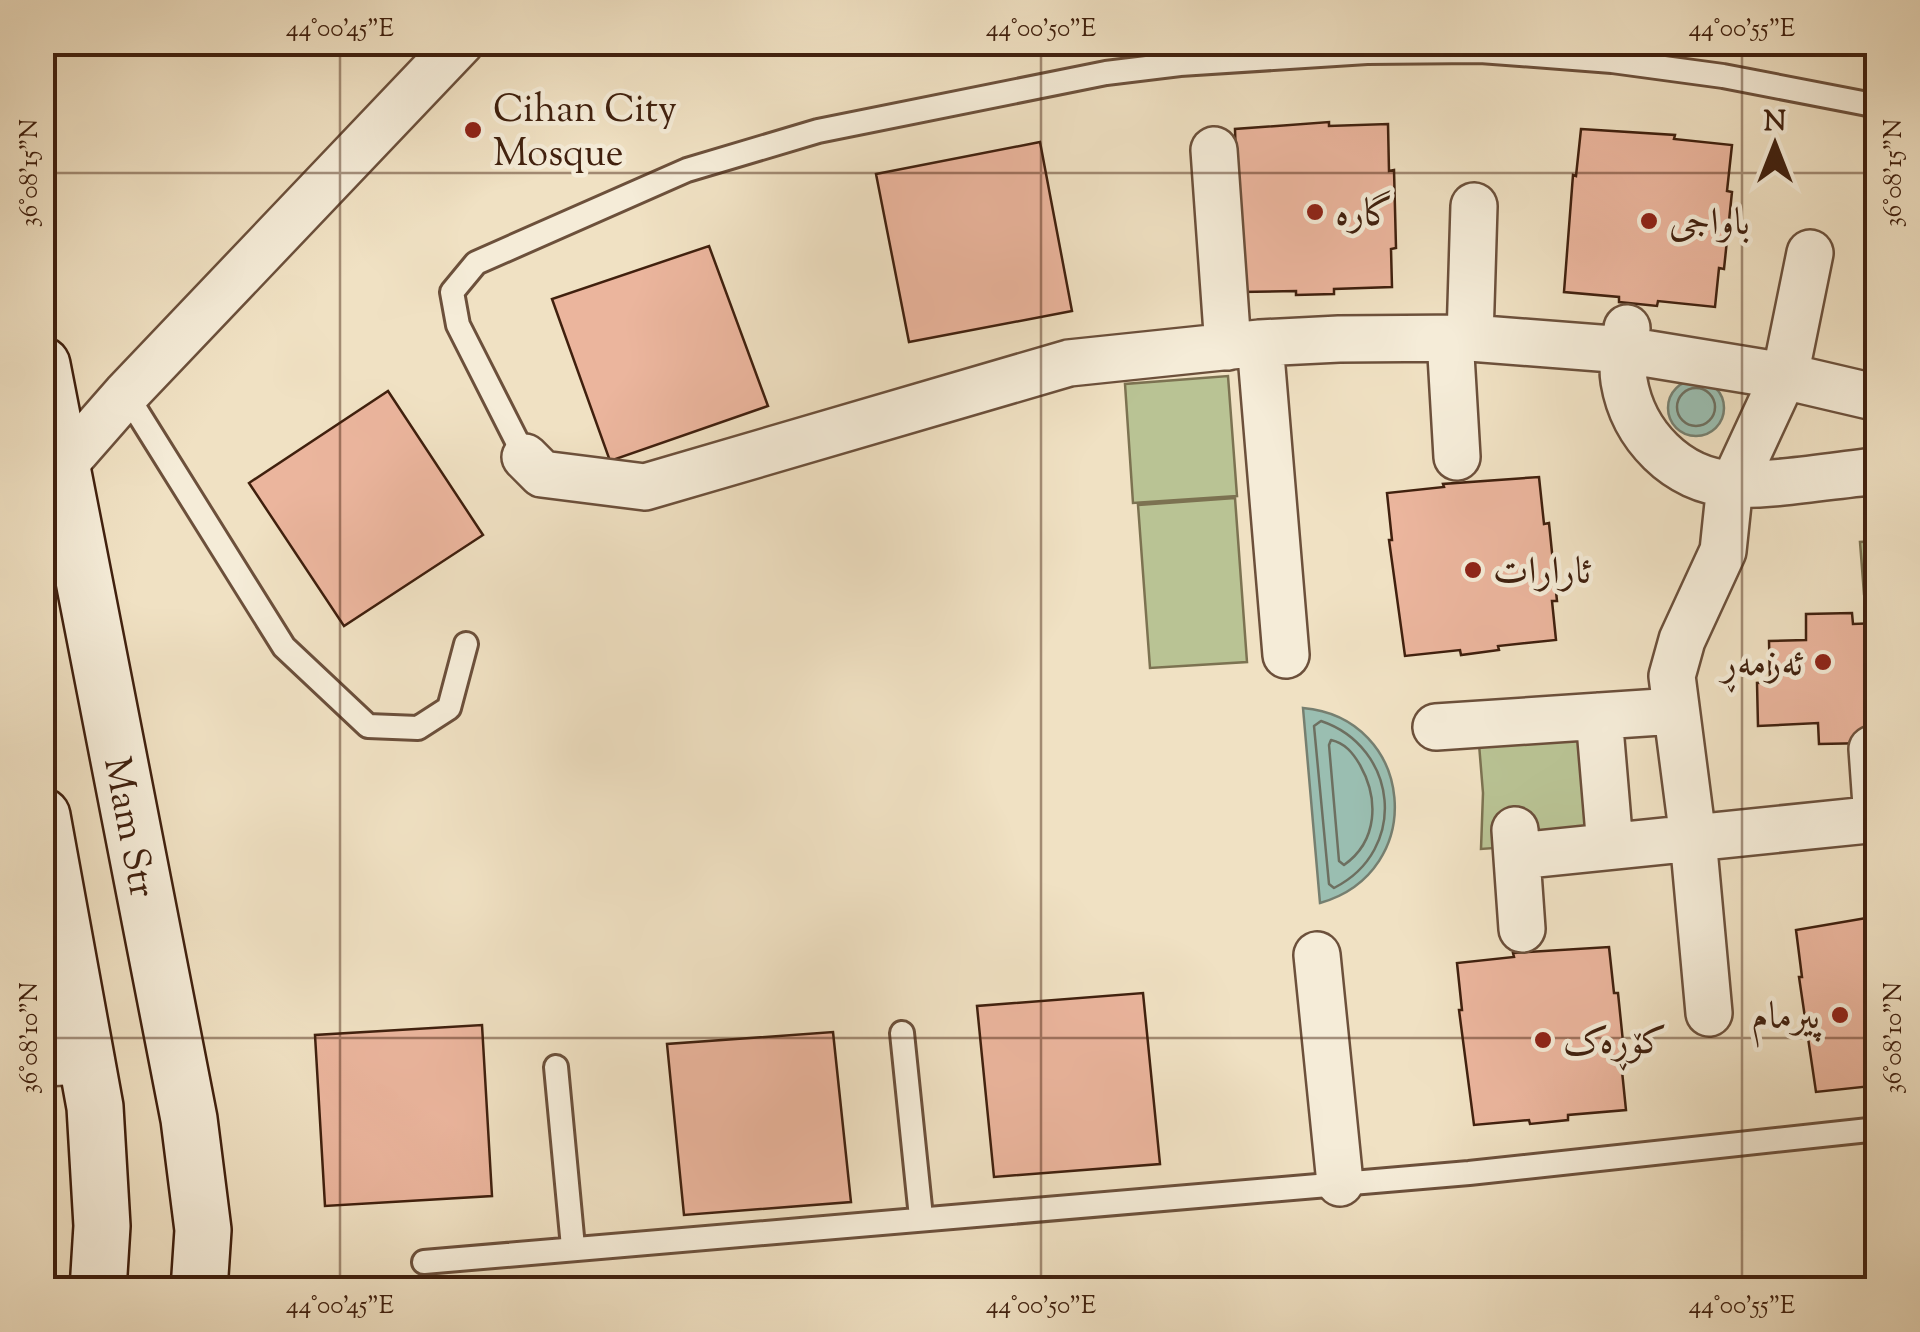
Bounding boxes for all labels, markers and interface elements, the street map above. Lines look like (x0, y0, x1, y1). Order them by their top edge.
text: 44°00'45"E (286, 12, 394, 48)
text: 44°00'50"E (986, 12, 1096, 48)
text: 44°00'55"E (1689, 12, 1795, 48)
place label: Cihan City Mosque (493, 85, 677, 183)
north arrow (1725, 95, 1825, 195)
text: N (1764, 103, 1786, 143)
text: 36°08'15"N (13, 119, 49, 227)
marker: Cihan City Mosque (462, 119, 484, 141)
text: 36°08'15"N (1877, 119, 1913, 227)
place label: گارە (1335, 189, 1394, 243)
place label: باواجی (1669, 198, 1750, 252)
marker: گارە (1304, 201, 1326, 223)
marker: باواجی (1638, 210, 1660, 232)
place label: ئارارات (1493, 547, 1592, 601)
marker: ئارارات (1462, 559, 1484, 581)
place label: ئەزمەڕ (1718, 639, 1804, 693)
marker: ئەزمەڕ (1812, 651, 1834, 673)
street label: Mam Str (87, 753, 167, 903)
text: 36°08'10"N (13, 982, 49, 1094)
text: 36°08'10"N (1877, 982, 1913, 1094)
place label: پیرمام (1751, 992, 1822, 1048)
marker: پیرمام (1829, 1004, 1851, 1026)
place label: کۆڕەک (1563, 1017, 1667, 1071)
marker: کۆڕەک (1532, 1029, 1554, 1051)
text: 44°00'45"E (286, 1289, 394, 1325)
text: 44°00'50"E (986, 1289, 1096, 1325)
text: 44°00'55"E (1689, 1289, 1795, 1325)

